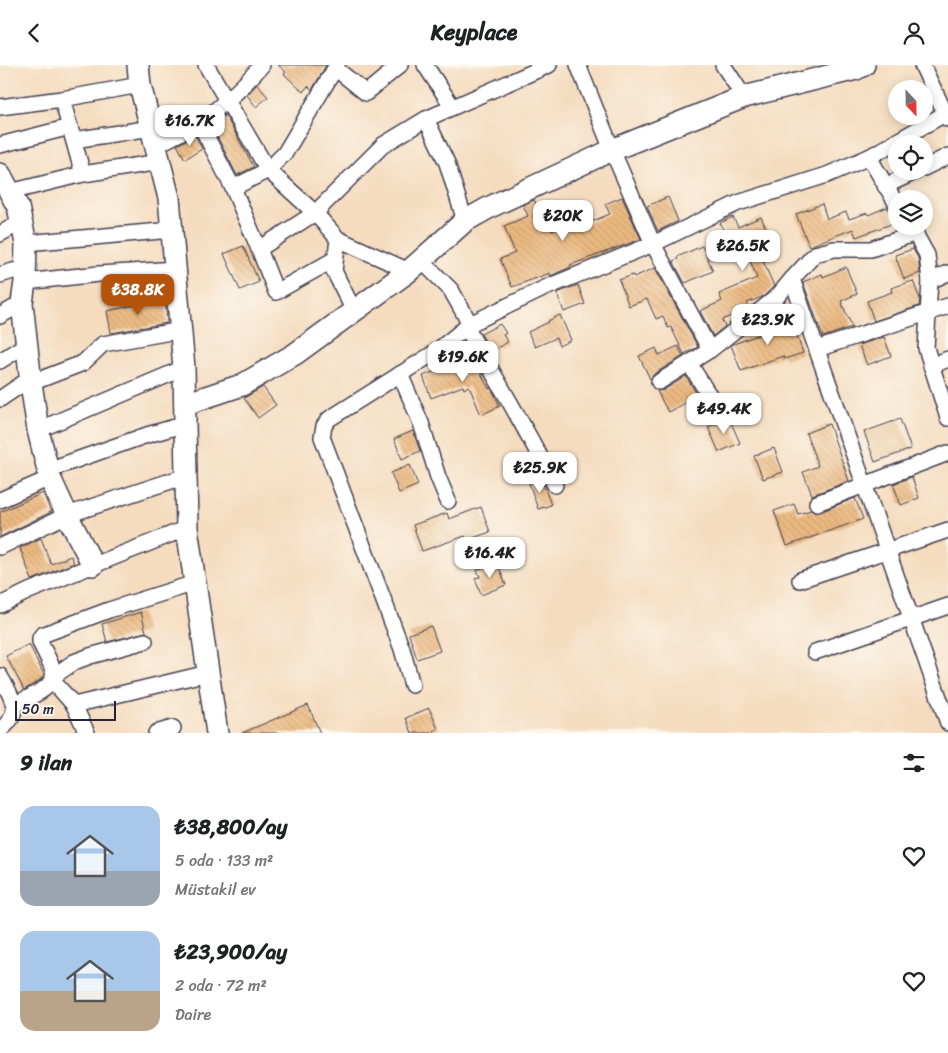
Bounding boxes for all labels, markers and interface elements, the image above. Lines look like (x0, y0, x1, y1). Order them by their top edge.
text: Keyplace (431, 13, 517, 52)
icon: back (20, 19, 48, 47)
icon: person (900, 19, 928, 47)
north arrow (888, 80, 932, 125)
map controls (888, 80, 933, 235)
pin: ₺16.7K (149, 104, 231, 147)
text: ₺16.7K (166, 106, 214, 135)
button: locate (888, 135, 933, 180)
button: layers (888, 190, 933, 235)
pin: ₺20K (533, 199, 593, 242)
text: ₺20K (544, 201, 582, 230)
pin: ₺26.5K (702, 229, 784, 272)
text: ₺26.5K (717, 231, 769, 260)
pin: ₺38.8K (97, 273, 179, 316)
text: ₺38.8K (112, 275, 164, 304)
pin: ₺23.9K (727, 303, 809, 346)
text: ₺23.9K (742, 305, 794, 334)
pin: ₺19.6K (422, 341, 504, 383)
text: ₺19.6K (438, 342, 488, 371)
pin: ₺49.4K (683, 393, 765, 435)
text: ₺49.4K (697, 394, 751, 423)
pin: ₺25.9K (499, 451, 581, 494)
text: ₺25.9K (514, 453, 566, 482)
pin: ₺16.4K (449, 537, 531, 579)
text: ₺16.4K (465, 538, 515, 567)
text: 50 m (22, 697, 54, 722)
scale bar (15, 698, 116, 721)
text: 9 ilan (20, 744, 72, 782)
icon: filters (900, 749, 928, 777)
text: ₺38,800/ay (175, 808, 288, 846)
icon: home (60, 826, 120, 886)
icon: heart (900, 842, 928, 870)
text: 5 oda · 133 m² (175, 846, 273, 875)
text: Müstakil ev (175, 875, 256, 904)
text: ₺23,900/ay (175, 933, 287, 971)
icon: home (60, 951, 120, 1011)
icon: heart (900, 967, 928, 995)
text: 2 oda · 72 m² (175, 971, 267, 1000)
text: Daire (175, 1000, 211, 1029)

